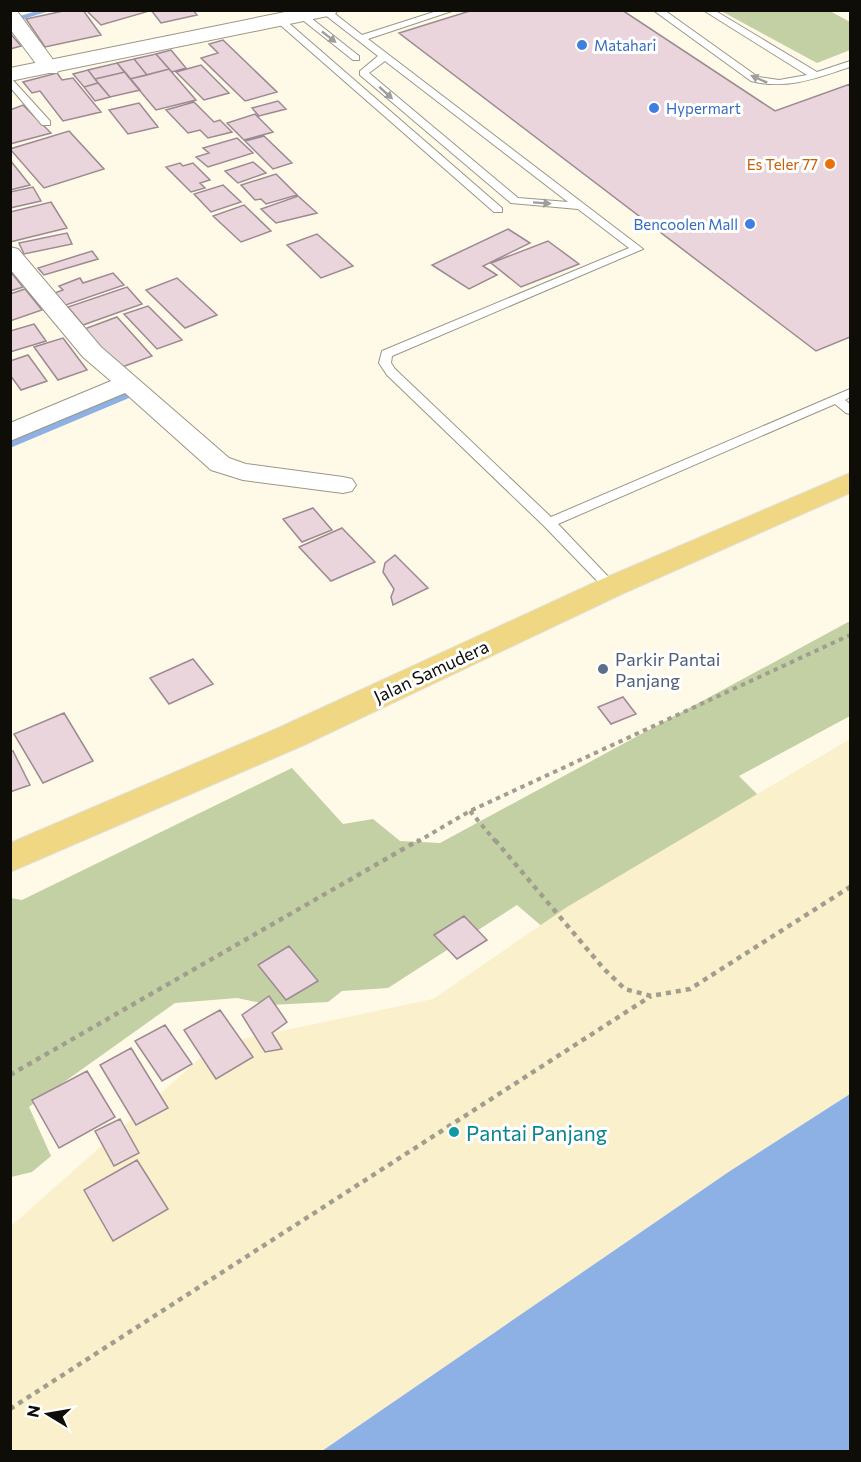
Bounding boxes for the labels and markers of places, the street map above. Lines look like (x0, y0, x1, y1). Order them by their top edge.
place label: Matahari (594, 36, 656, 54)
marker: Matahari (575, 38, 589, 52)
place label: Hypermart (666, 99, 741, 117)
marker: Hypermart (647, 101, 661, 115)
place label: Es Teler 77 (747, 155, 818, 173)
marker: Es Teler 77 (823, 157, 837, 171)
place label: Bencoolen Mall (634, 215, 738, 233)
marker: Bencoolen Mall (743, 217, 757, 231)
place label: Parkir Pantai Panjang (615, 648, 720, 691)
marker: Parkir Pantai Panjang (596, 662, 610, 676)
place label: Pantai Panjang (466, 1120, 607, 1145)
marker: Pantai Panjang (447, 1125, 461, 1139)

